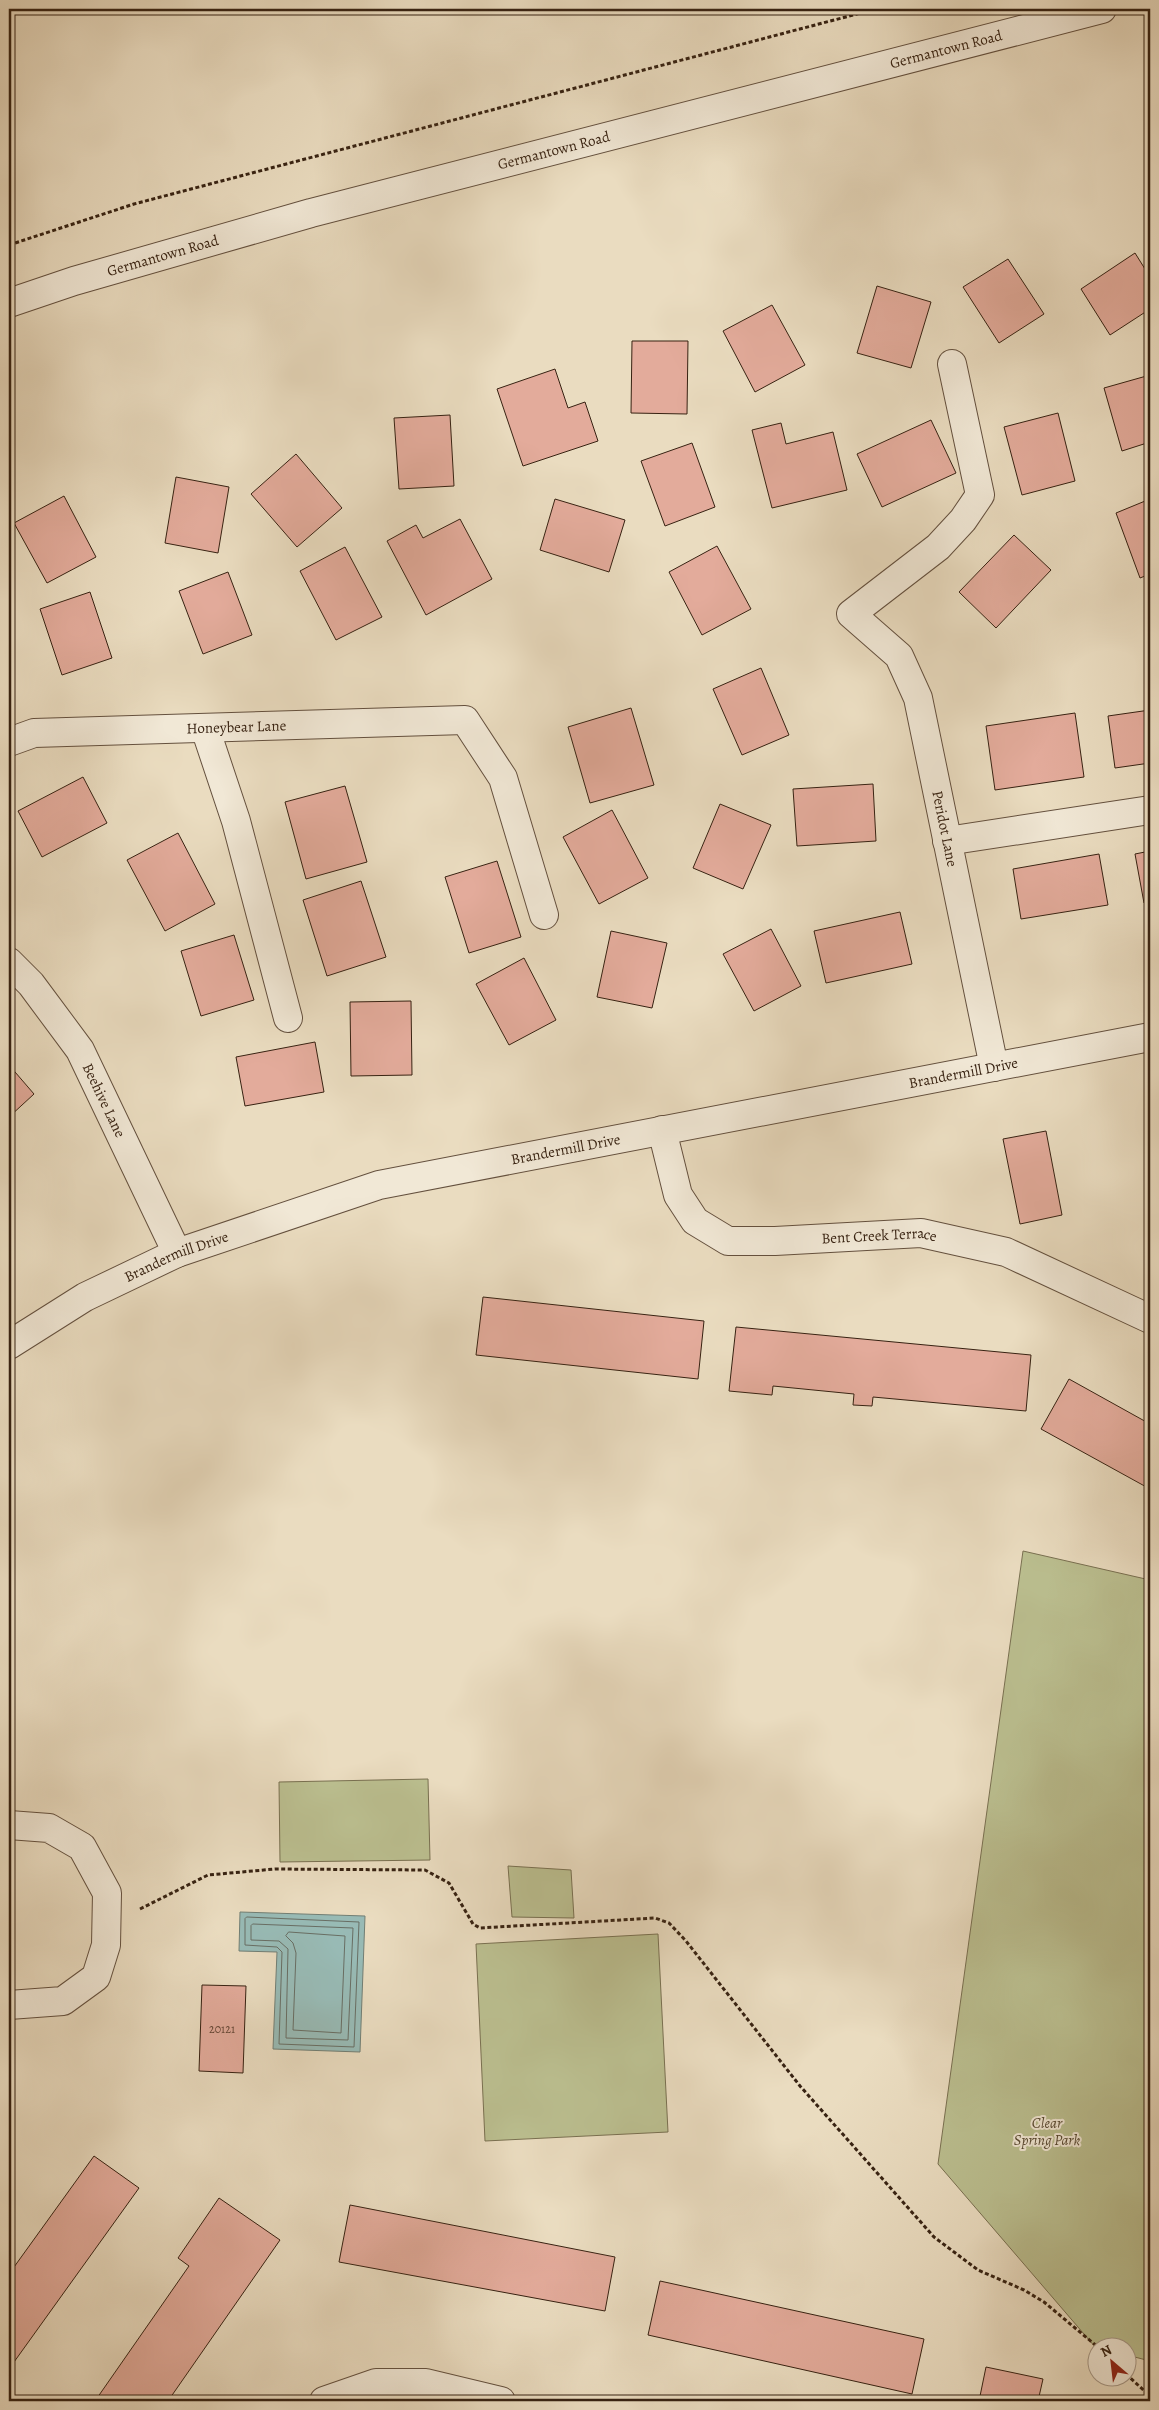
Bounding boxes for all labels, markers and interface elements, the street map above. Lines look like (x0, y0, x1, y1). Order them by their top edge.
street label: Germantown Road (888, 25, 1005, 73)
street label: Germantown Road (496, 126, 613, 174)
street label: Germantown Road (105, 230, 222, 281)
street label: Honeybear Lane (186, 715, 287, 738)
street label: Peridot Lane (927, 789, 963, 869)
street label: Brandermill Drive (907, 1053, 1020, 1093)
street label: Beehive Lane (78, 1060, 130, 1141)
street label: Brandermill Drive (509, 1129, 622, 1169)
street label: Bent Creek Terrace (821, 1223, 939, 1248)
street label: Brandermill Drive (121, 1226, 231, 1287)
house number: 20121 (209, 2021, 235, 2037)
park label: Clear Spring Park (1014, 2113, 1081, 2150)
north arrow (1086, 2338, 1136, 2388)
text: N (1097, 2340, 1115, 2362)

